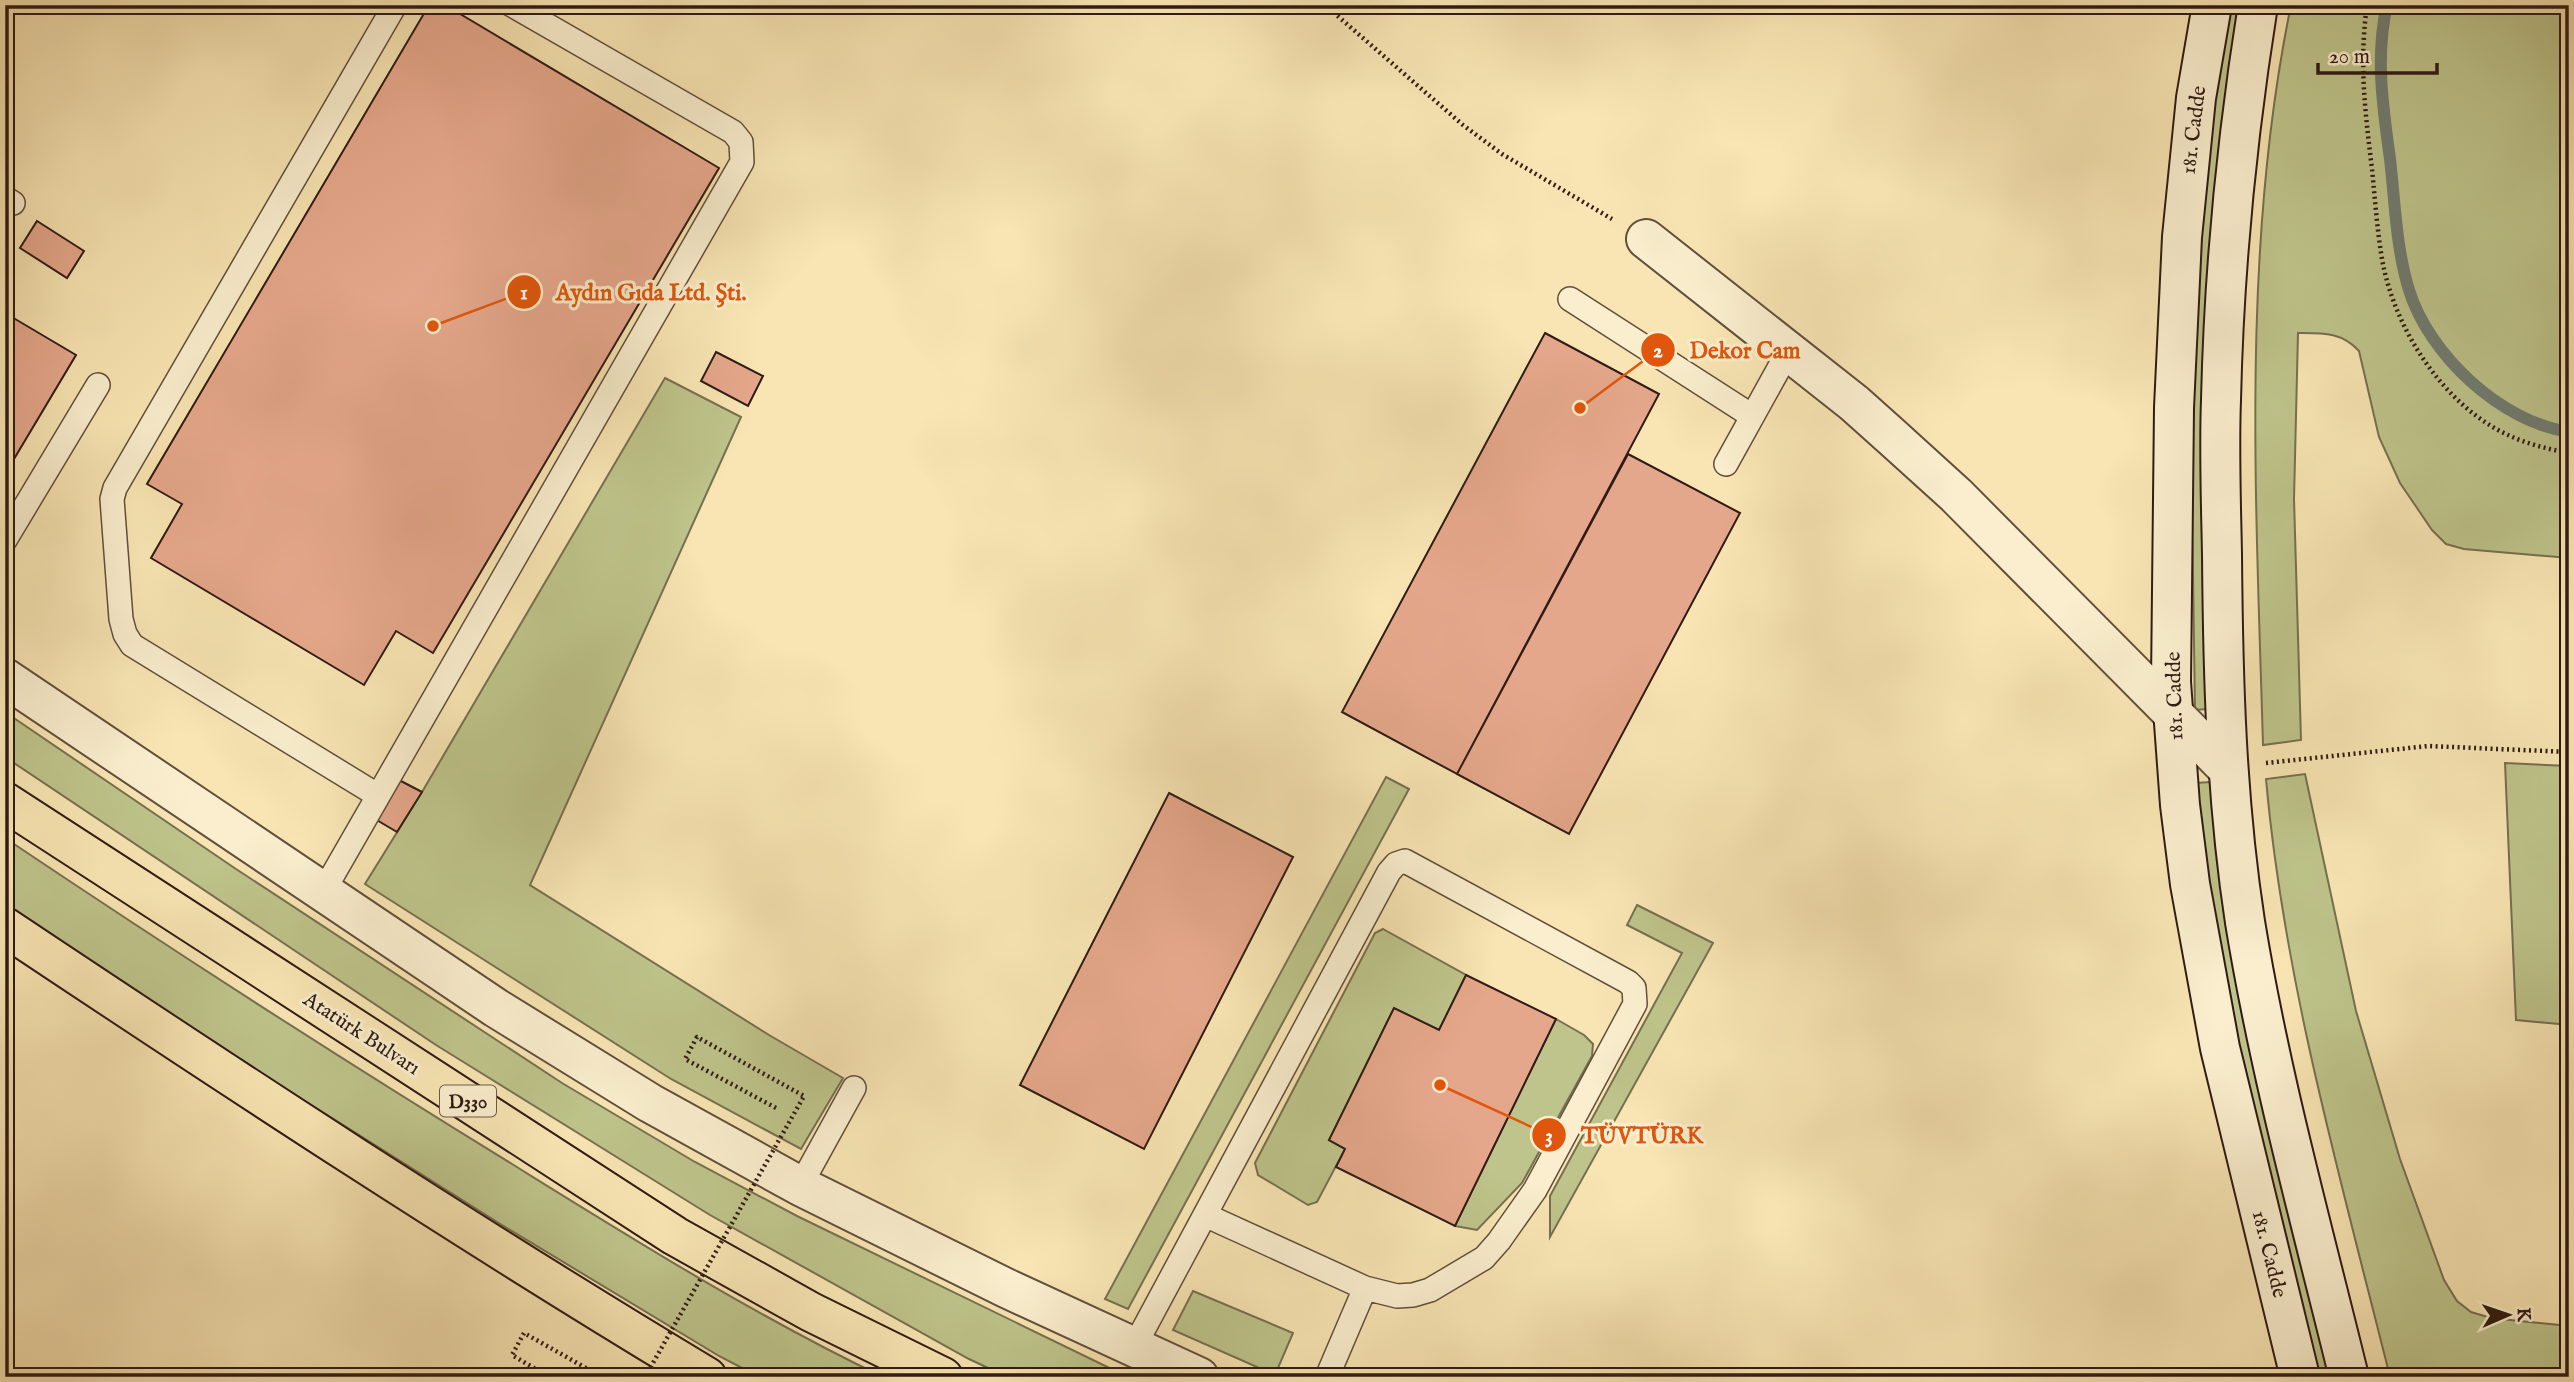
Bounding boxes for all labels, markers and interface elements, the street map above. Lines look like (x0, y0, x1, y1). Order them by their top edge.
scale bar (2318, 32, 2438, 76)
text: 20 m (2329, 44, 2370, 71)
street label: 181. Cadde (2176, 84, 2213, 176)
callout: Aydın Gıda Ltd. Şti. (507, 270, 760, 314)
text: Aydın Gıda Ltd. Şti. (555, 279, 746, 308)
text: 1 (520, 280, 528, 307)
callout: Dekor Cam (1640, 328, 1814, 372)
text: Dekor Cam (1689, 337, 1801, 366)
text: 2 (1653, 338, 1663, 365)
street label: 181. Cadde (2160, 651, 2191, 741)
street label: Atatürk Bulvarı (297, 986, 425, 1082)
road number: D330 (440, 1086, 496, 1116)
callout: TÜVTÜRK (1532, 1113, 1717, 1157)
text: TÜVTÜRK (1580, 1122, 1704, 1151)
text: 3 (1545, 1123, 1553, 1150)
street label: 181. Cadde (2245, 1208, 2293, 1301)
north arrow (2472, 1280, 2542, 1350)
text: K (2511, 1307, 2535, 1323)

